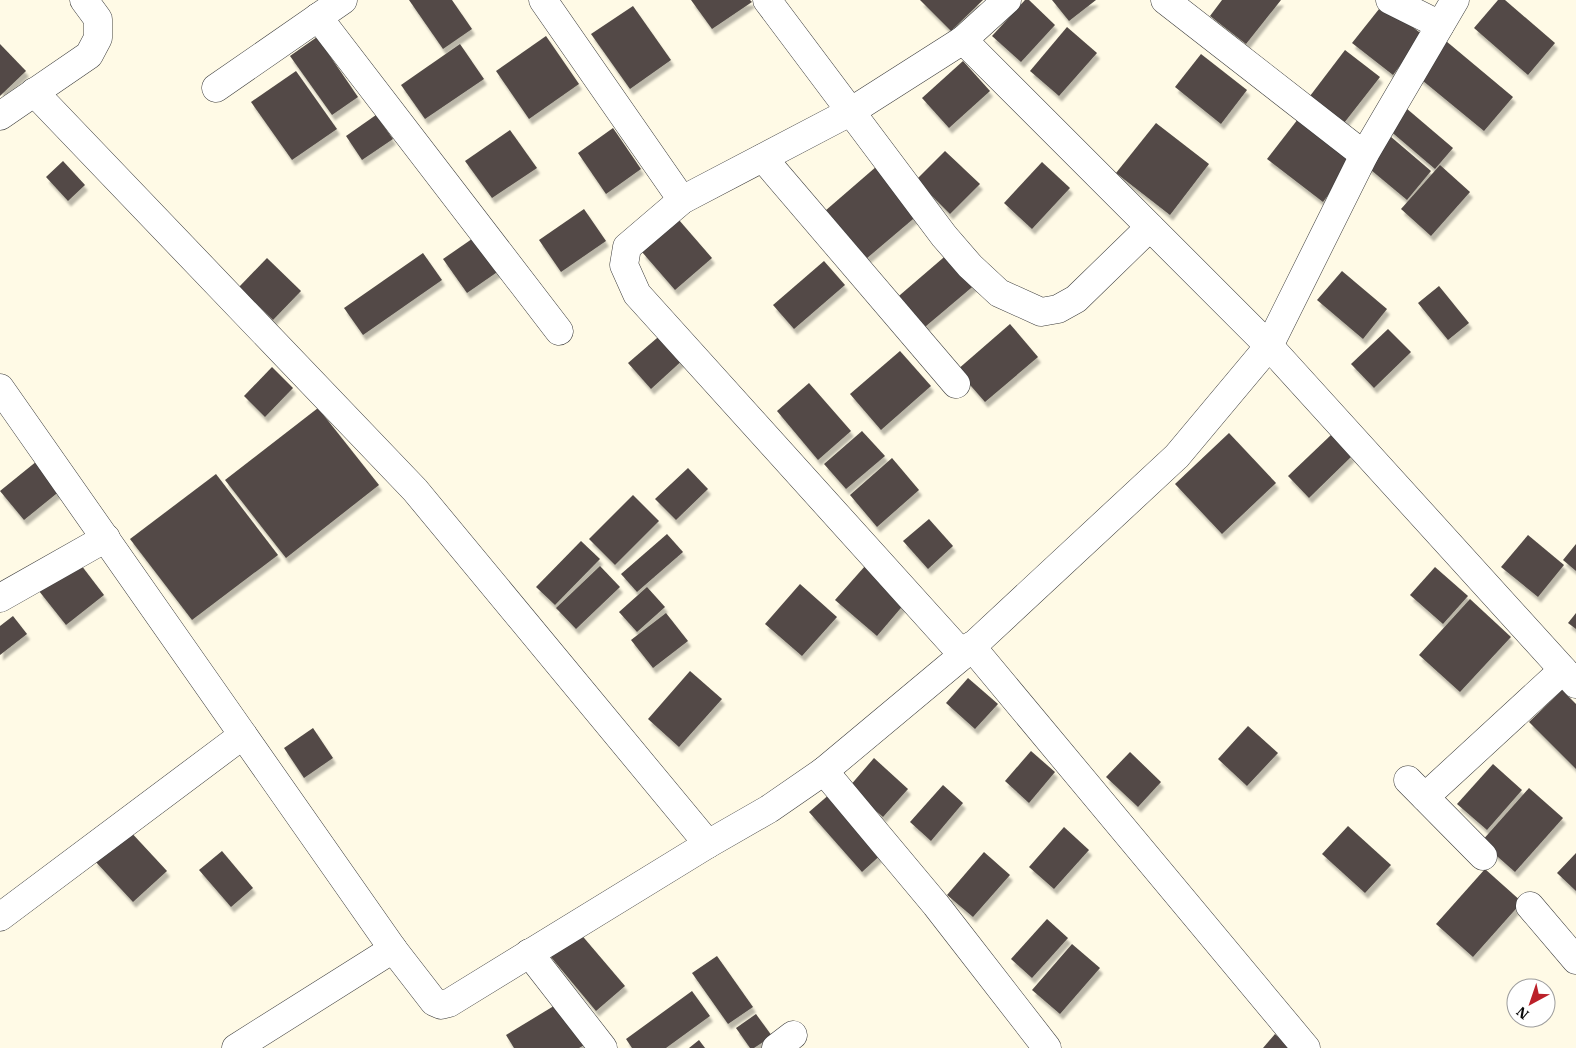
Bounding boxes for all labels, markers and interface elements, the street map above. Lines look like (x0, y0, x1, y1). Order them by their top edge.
north arrow (1506, 978, 1556, 1028)
text: N (1513, 1003, 1533, 1023)

